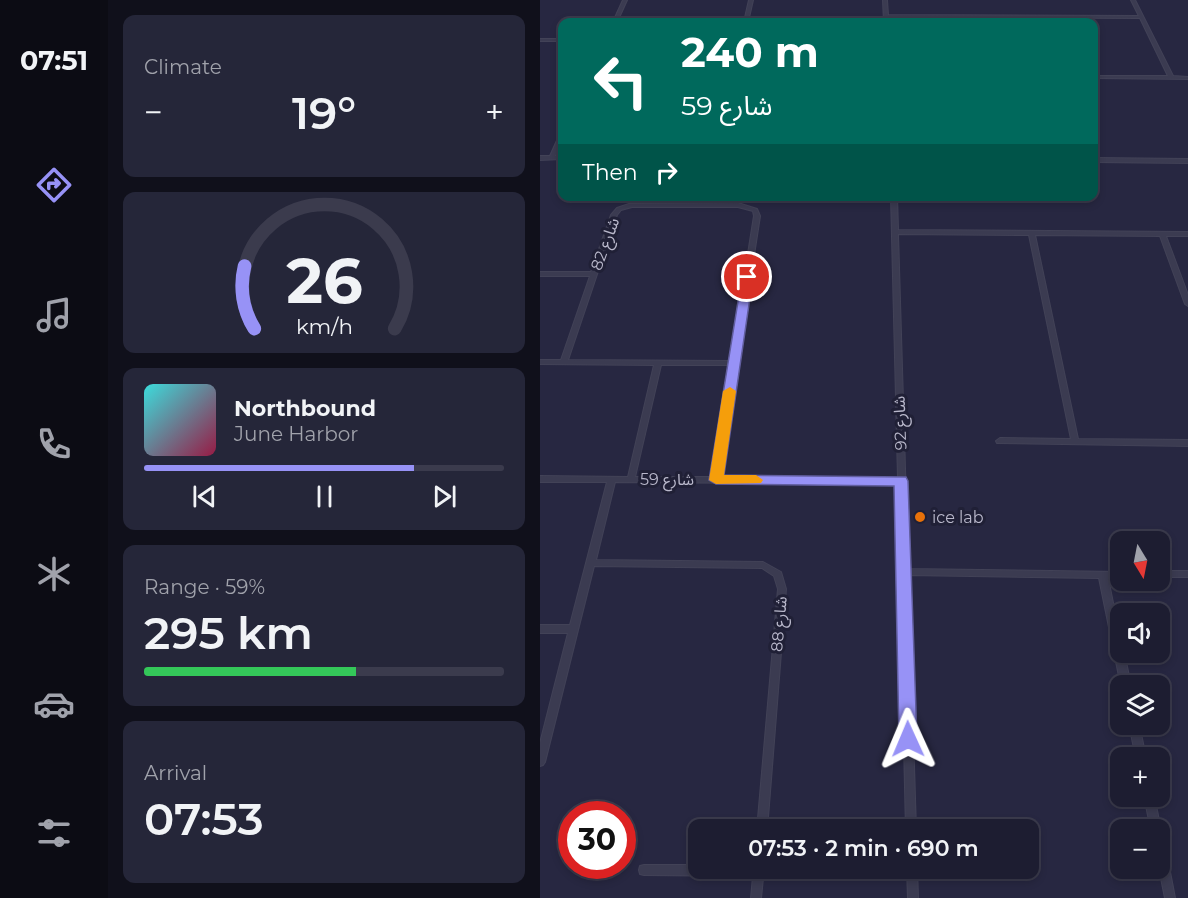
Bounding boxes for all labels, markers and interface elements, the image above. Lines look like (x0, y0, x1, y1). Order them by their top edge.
text: 240 m (681, 26, 819, 78)
icon: left (582, 42, 660, 120)
text: 07:51 (20, 44, 88, 77)
text: Climate (144, 55, 222, 79)
text: 19° (292, 85, 356, 140)
text: شارع 59 (681, 89, 772, 122)
text: − (144, 92, 163, 132)
text: + (485, 92, 504, 132)
icon: right (650, 156, 683, 189)
text: Then (582, 159, 638, 186)
icon: directions (33, 164, 75, 206)
street label: شارع 82 (587, 215, 626, 274)
text: 26 (286, 244, 362, 320)
pin (721, 251, 772, 302)
icon: arrive (730, 260, 763, 293)
icon: music (33, 294, 75, 336)
text: km/h (295, 314, 353, 340)
text: Northbound (234, 395, 376, 422)
street label: شارع 92 (890, 395, 913, 450)
text: June Harbor (234, 422, 358, 446)
icon: phone (33, 423, 75, 465)
street label: شارع 59 (640, 470, 694, 492)
icon: previous (188, 480, 221, 513)
icon: pause (308, 480, 341, 513)
icon: next (428, 480, 461, 513)
place label: ice lab (932, 508, 984, 527)
marker: ice lab (913, 510, 927, 524)
north arrow (1110, 531, 1170, 591)
map controls (1110, 531, 1170, 879)
icon: climate (33, 553, 75, 595)
text: Range · 59% (144, 575, 265, 599)
street label: شارع 88 (767, 595, 794, 653)
button: sound (1110, 603, 1170, 663)
text: 295 km (144, 605, 313, 660)
button: layers (1110, 675, 1170, 735)
icon: car (33, 683, 75, 725)
position arrow (876, 707, 940, 771)
button: + (1110, 747, 1170, 807)
text: Arrival (144, 761, 207, 785)
text: 07:53 (144, 791, 264, 846)
speed limit sign: 30 (558, 801, 636, 879)
icon: filters (33, 812, 75, 854)
button: − (1110, 819, 1170, 879)
text: 07:53 · 2 min · 690 m (748, 835, 979, 862)

